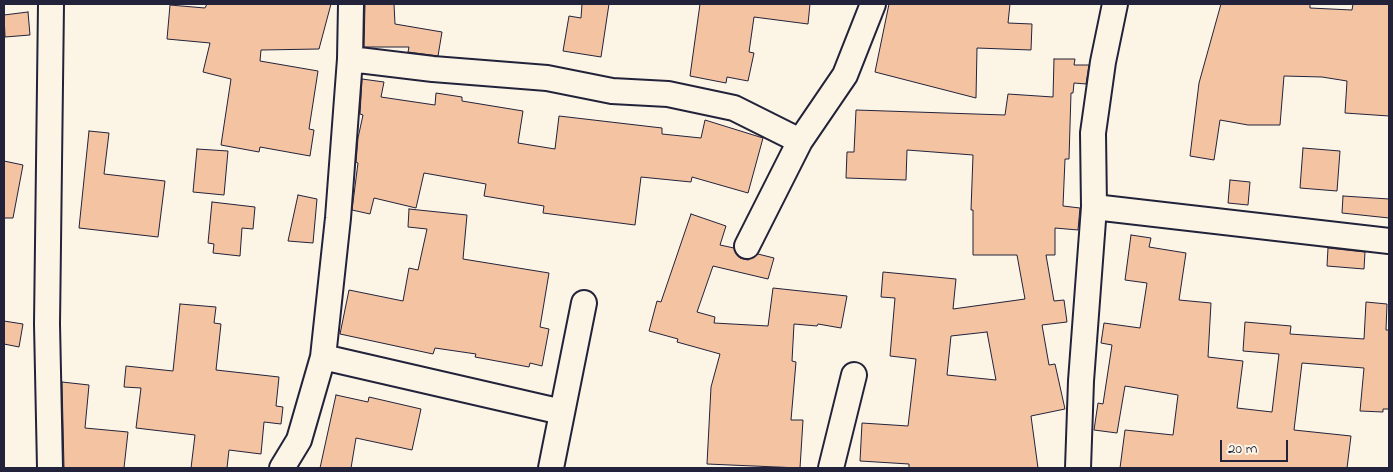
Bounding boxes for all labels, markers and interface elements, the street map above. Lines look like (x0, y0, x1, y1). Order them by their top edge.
scale bar (1223, 430, 1290, 462)
text: 20 m (1228, 438, 1257, 460)

